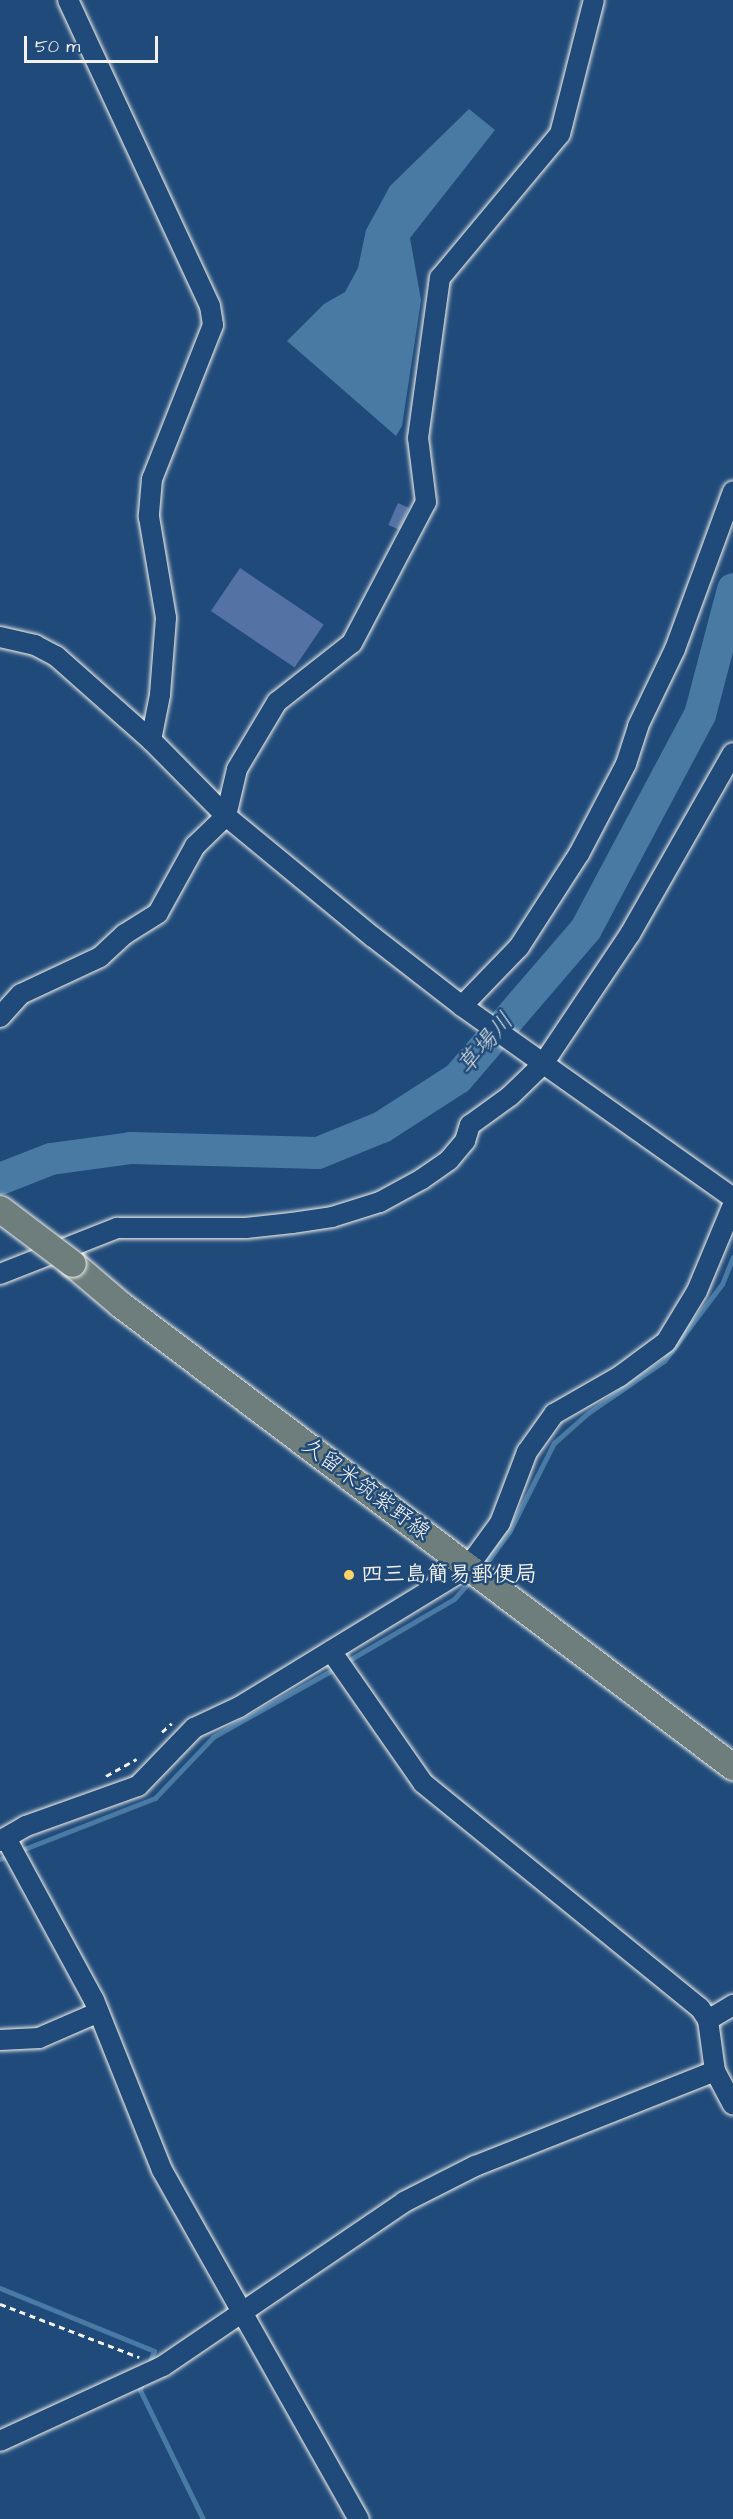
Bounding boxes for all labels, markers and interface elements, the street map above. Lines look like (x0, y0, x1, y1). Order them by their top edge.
scale bar (27, 24, 160, 62)
text: 50 m (35, 34, 80, 59)
water label: 草場川 (452, 1007, 520, 1081)
street label: 久留米筑紫野線 (297, 1432, 435, 1546)
place label: 四三島簡易郵便局 (361, 1562, 537, 1588)
marker: 四三島簡易郵便局 (342, 1568, 356, 1582)

